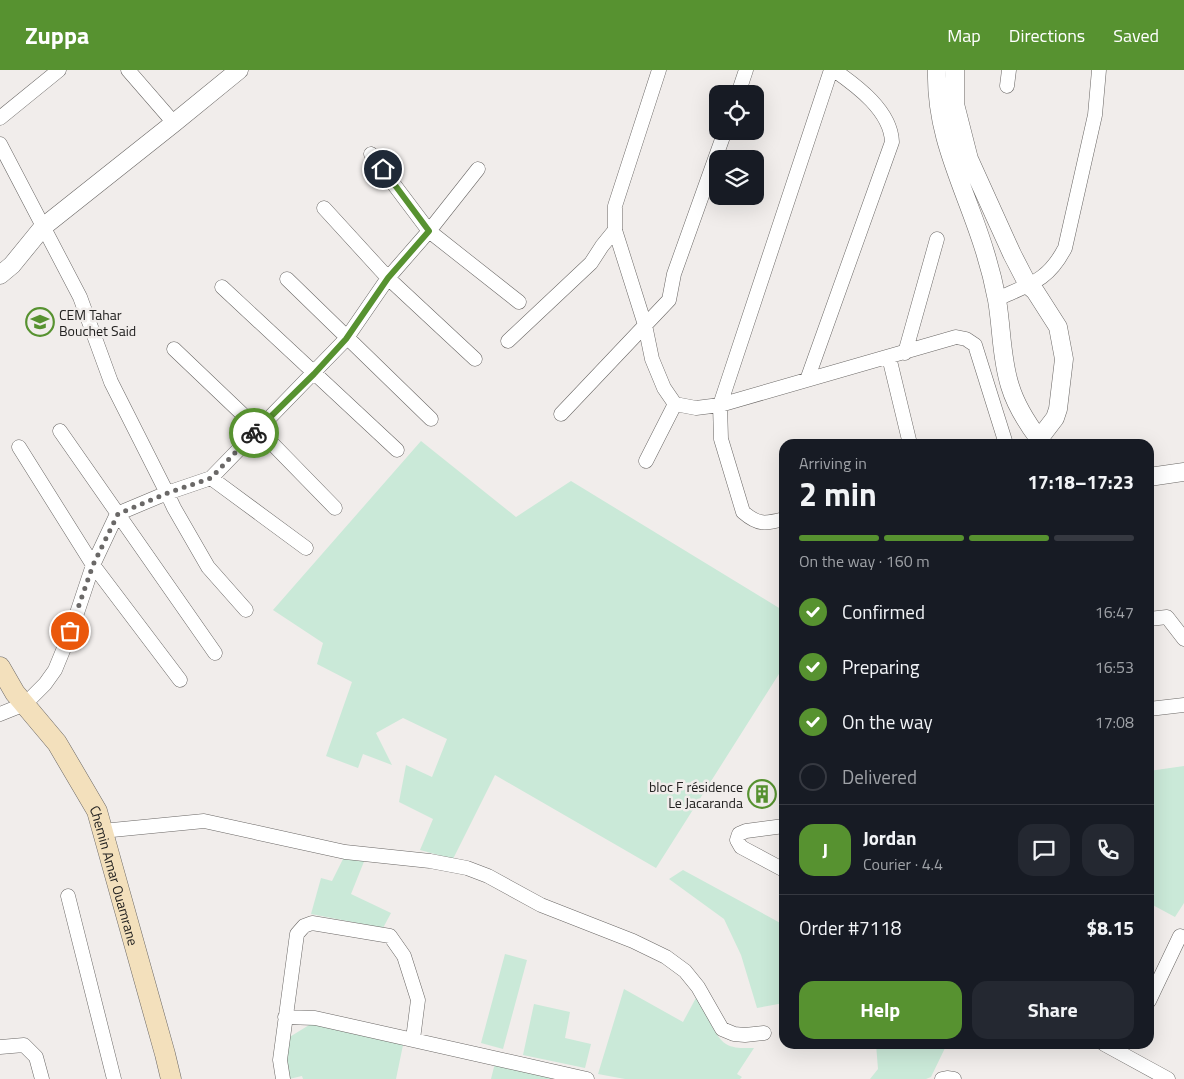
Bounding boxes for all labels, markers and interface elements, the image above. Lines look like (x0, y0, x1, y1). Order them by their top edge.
text: Zuppa (25, 17, 89, 53)
text: Map (947, 22, 981, 49)
text: Directions (1009, 22, 1085, 49)
text: Saved (1113, 22, 1159, 49)
map controls (709, 85, 764, 205)
button: locate (709, 85, 764, 140)
pin (362, 148, 404, 190)
button: layers (709, 150, 764, 205)
icon: home (369, 155, 397, 183)
place label: CEM Tahar Bouchet Said (59, 304, 136, 341)
school or university icon: CEM Tahar Bouchet Said (25, 307, 55, 337)
courier (229, 408, 279, 458)
icon: bike (240, 419, 268, 447)
text: Arriving in (799, 451, 867, 475)
text: 17:18–17:23 (1027, 467, 1134, 496)
text: 2 min (799, 470, 877, 518)
text: On the way · 160 m (799, 549, 930, 573)
text: Confirmed (842, 597, 925, 626)
icon: check (799, 598, 827, 626)
text: 16:47 (1095, 600, 1134, 624)
pin (49, 610, 91, 652)
icon: bag (56, 617, 84, 645)
text: Preparing (842, 652, 919, 681)
icon: check (799, 653, 827, 681)
text: 16:53 (1095, 655, 1134, 679)
text: On the way (842, 707, 933, 736)
icon: check (799, 708, 827, 736)
text: 17:08 (1095, 710, 1134, 734)
text: Delivered (842, 762, 917, 791)
place label: bloc F résidence Le Jacaranda (649, 776, 743, 813)
building icon: bloc F résidence Le Jacaranda (747, 779, 777, 809)
street label: Chemin Amar Ouamrane (85, 801, 145, 948)
text: Jordan (863, 823, 916, 852)
button: chat (1018, 824, 1070, 876)
button: phone (1082, 824, 1134, 876)
text: J (822, 835, 828, 864)
text: Courier · 4.4 (863, 852, 943, 876)
text: Order #7118 (799, 913, 901, 942)
text: $8.15 (1087, 913, 1134, 942)
button: Help (799, 981, 962, 1039)
button: Share (972, 981, 1134, 1039)

